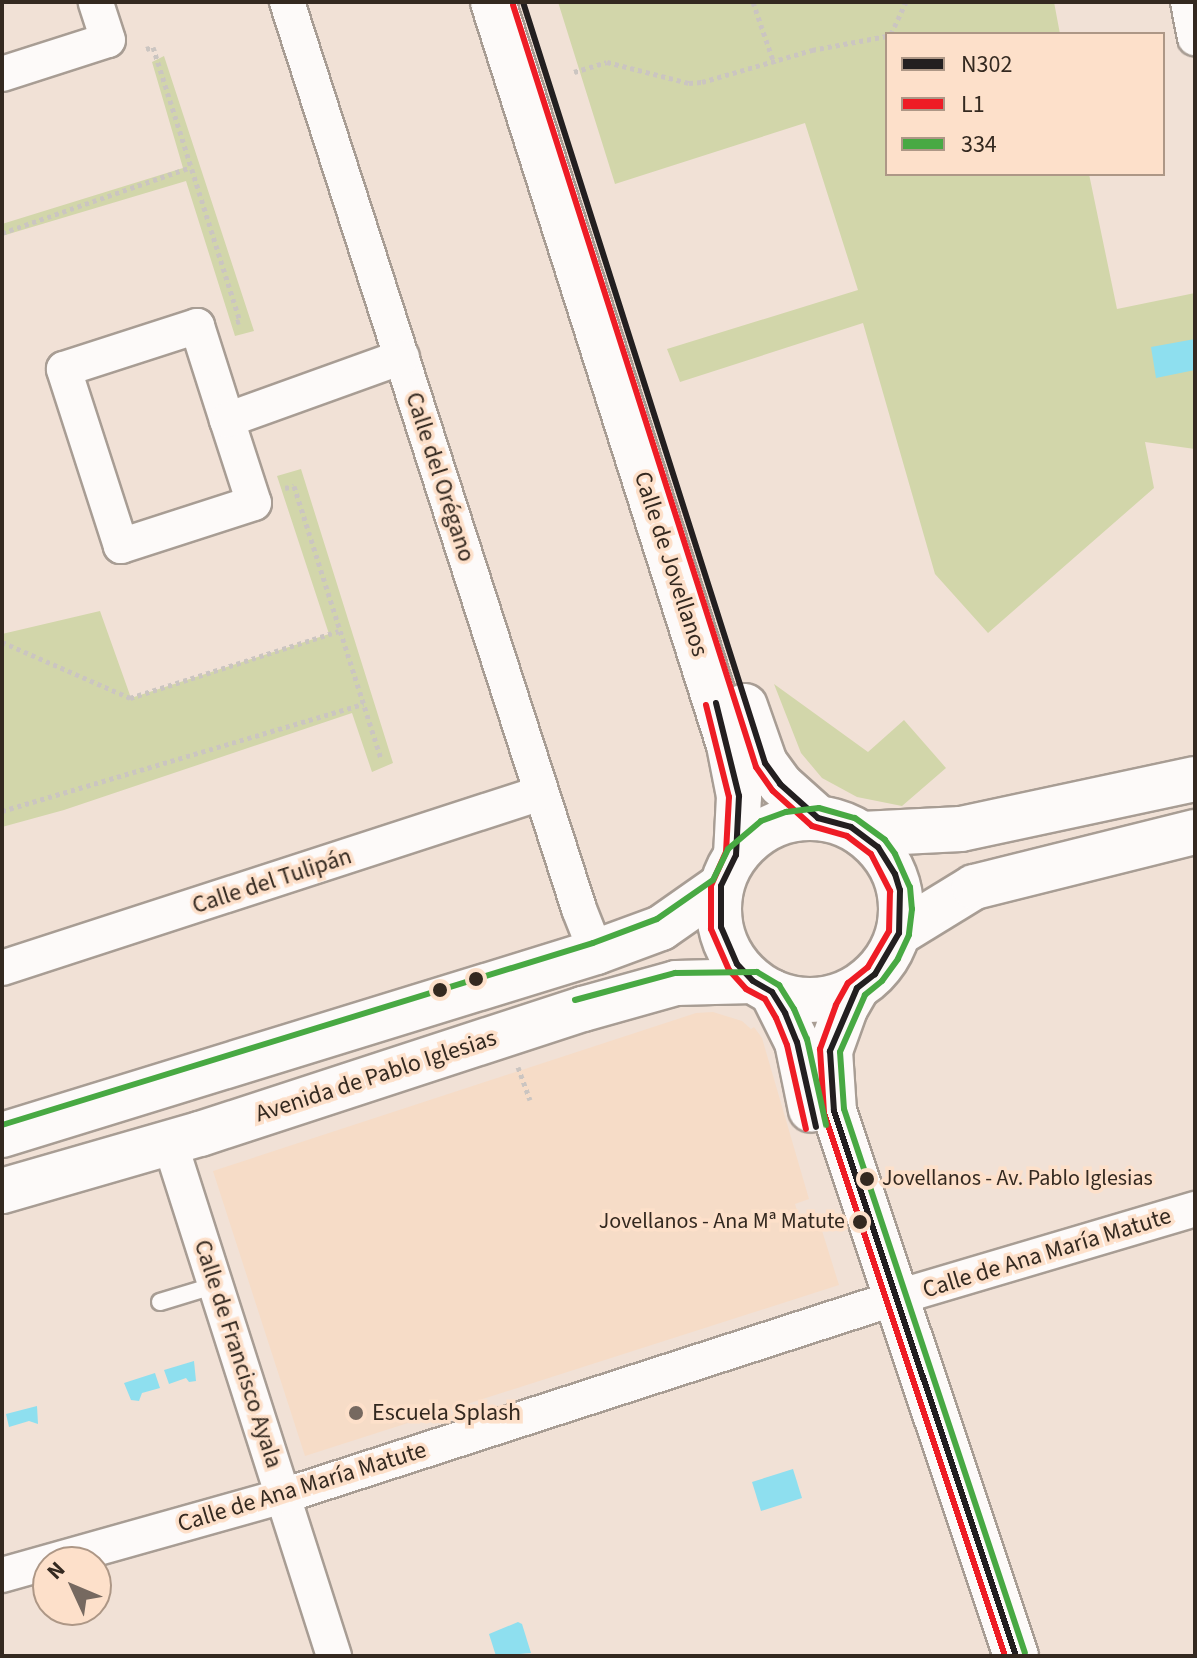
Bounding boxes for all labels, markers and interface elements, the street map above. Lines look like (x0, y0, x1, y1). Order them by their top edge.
legend (885, 32, 1165, 176)
text: N302 (961, 47, 1012, 82)
text: L1 (961, 87, 985, 122)
text: 334 (961, 127, 997, 162)
street label: Calle del Orégano (399, 389, 481, 565)
street label: Calle de Jovellanos (628, 468, 714, 660)
street label: Calle del Tulipán (189, 842, 355, 920)
unlabelled marker (468, 971, 484, 987)
unlabelled marker (432, 982, 448, 998)
street label: Avenida de Pablo Iglesias (252, 1023, 500, 1129)
place label: Jovellanos - Av. Pablo Iglesias (882, 1166, 1153, 1192)
marker: Jovellanos - Av. Pablo Iglesias (859, 1171, 875, 1187)
street label: Calle de Ana María Matute (919, 1201, 1175, 1305)
place label: Jovellanos - Ana Mª Matute (599, 1209, 845, 1235)
marker: Jovellanos - Ana Mª Matute (852, 1214, 868, 1230)
street label: Calle de Francisco Ayala (188, 1236, 288, 1472)
place label: Escuela Splash (372, 1399, 521, 1427)
marker: Escuela Splash (347, 1404, 365, 1422)
street label: Calle de Ana María Matute (174, 1435, 430, 1539)
north arrow (32, 1546, 112, 1626)
text: N (40, 1554, 73, 1587)

